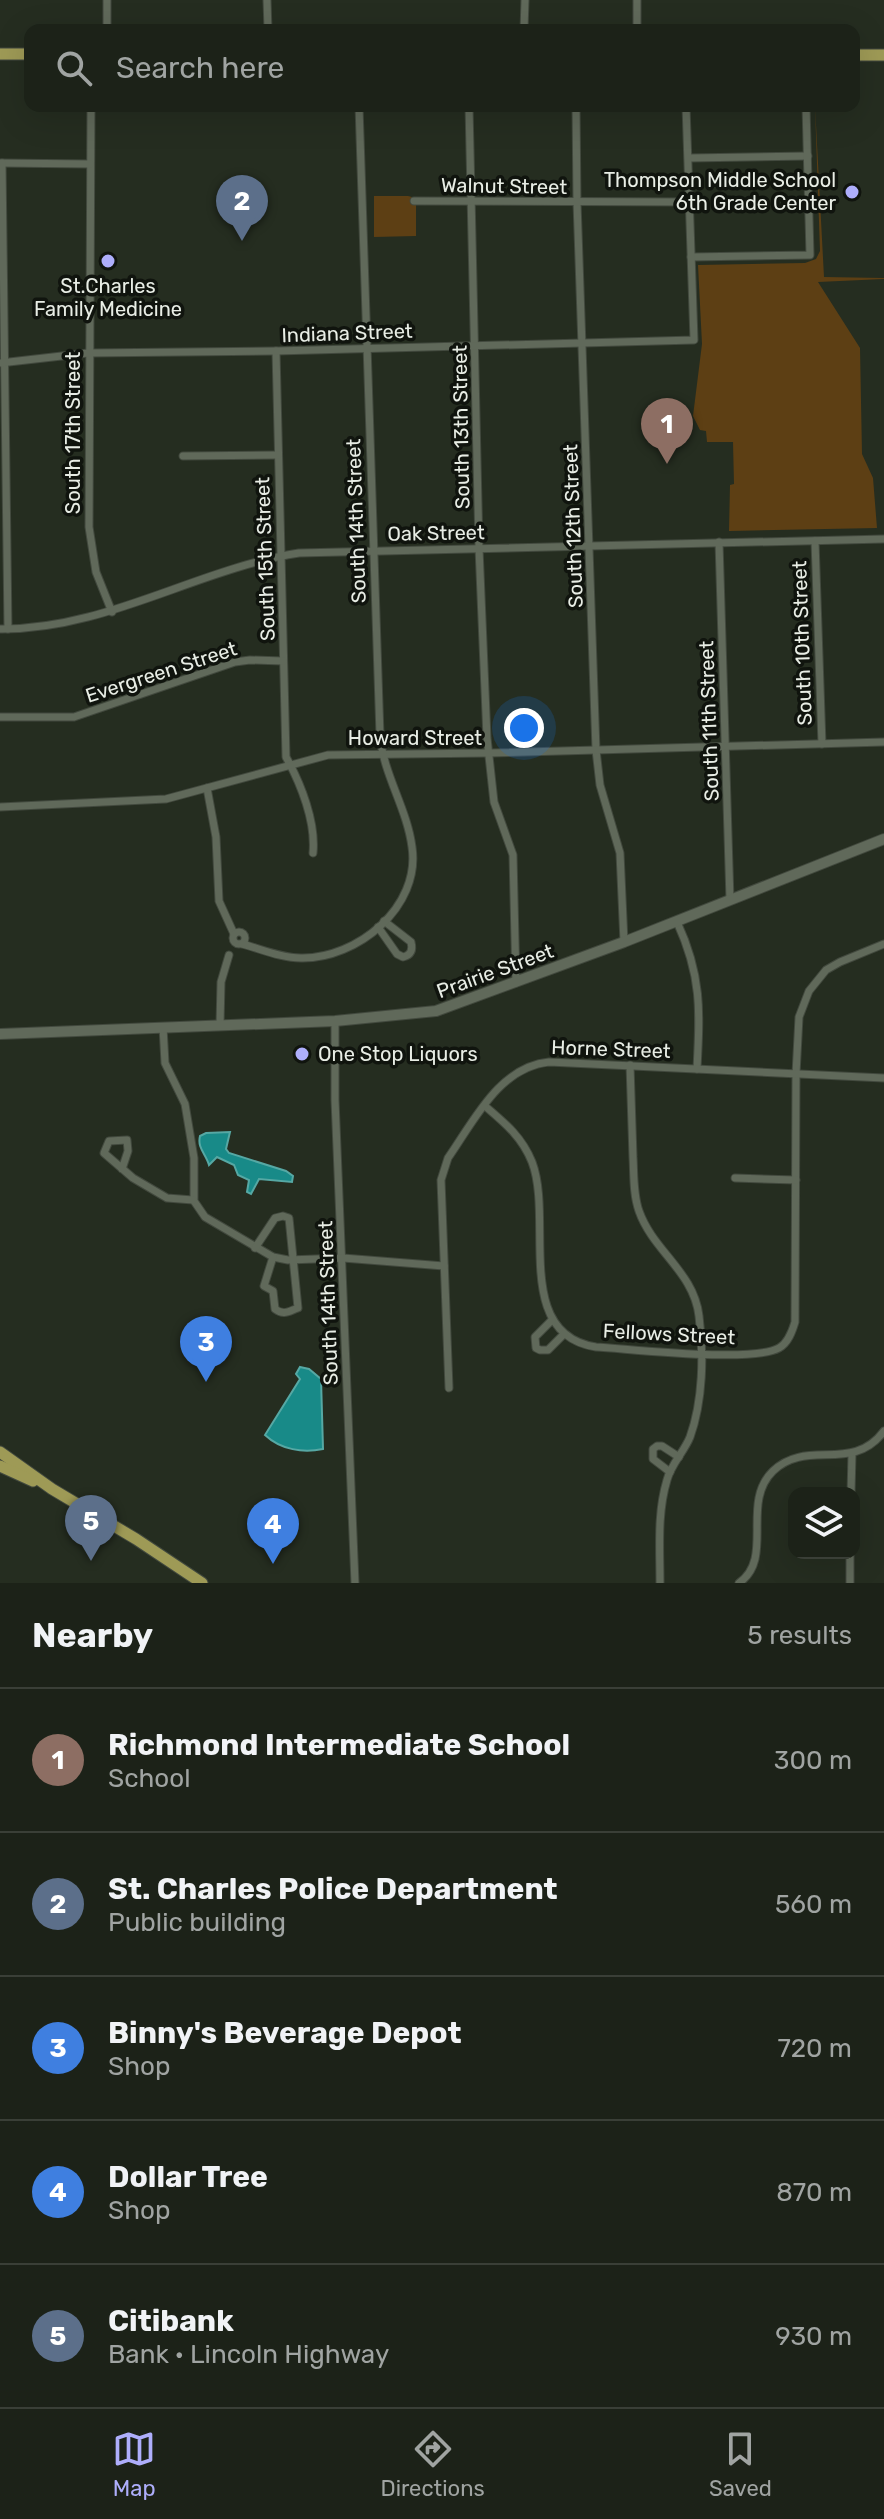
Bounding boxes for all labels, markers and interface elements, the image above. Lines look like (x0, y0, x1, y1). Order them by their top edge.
search box (24, 24, 860, 112)
icon: search (52, 46, 96, 90)
text: Search here (116, 50, 284, 86)
place label: Thompson Middle School 6th Grade Center (604, 168, 836, 215)
street label: Walnut Street (441, 173, 567, 199)
pin: 2 (216, 175, 268, 241)
marker: Thompson Middle School 6th Grade Center (843, 183, 861, 201)
marker: St.Charles Family Medicine (99, 252, 117, 270)
place label: St.Charles Family Medicine (34, 274, 182, 321)
street label: Indiana Street (281, 319, 413, 347)
street label: South 13th Street (448, 345, 474, 509)
street label: South 17th Street (61, 352, 85, 514)
pin: 1 (641, 398, 693, 464)
street label: South 14th Street (341, 438, 371, 604)
street label: South 12th Street (558, 444, 588, 608)
street label: South 15th Street (250, 476, 280, 641)
street label: Oak Street (387, 520, 485, 546)
street label: South 10th Street (787, 560, 817, 726)
street label: Evergreen Street (82, 636, 240, 708)
street label: South 11th Street (694, 640, 724, 802)
your location (504, 708, 544, 748)
street label: Howard Street (348, 726, 482, 750)
street label: Prairie Street (433, 939, 557, 1003)
street label: Horne Street (551, 1035, 671, 1063)
place label: One Stop Liquors (318, 1042, 478, 1066)
marker: One Stop Liquors (293, 1045, 311, 1063)
street label: South 14th Street (313, 1220, 343, 1386)
pin: 3 (180, 1316, 232, 1382)
street label: Fellows Street (602, 1319, 736, 1349)
map controls (788, 1487, 860, 1559)
button: layers (788, 1487, 860, 1559)
pin: 5 (65, 1495, 117, 1561)
pin: 4 (247, 1498, 299, 1564)
text: Nearby (32, 1615, 153, 1656)
text: 5 results (747, 1620, 852, 1651)
text: Richmond Intermediate School (108, 1727, 570, 1763)
text: 1 (52, 1745, 64, 1776)
text: 300 m (774, 1745, 852, 1776)
text: School (108, 1763, 191, 1794)
text: St. Charles Police Department (108, 1871, 558, 1907)
text: 2 (50, 1889, 66, 1920)
text: 560 m (775, 1889, 852, 1920)
text: Public building (108, 1907, 286, 1938)
text: Binny's Beverage Depot (108, 2015, 462, 2051)
text: 3 (49, 2033, 67, 2064)
text: 720 m (777, 2033, 852, 2064)
text: Shop (108, 2051, 170, 2082)
text: Dollar Tree (108, 2159, 268, 2195)
text: 4 (49, 2177, 67, 2208)
text: 870 m (776, 2177, 852, 2208)
text: Shop (108, 2195, 170, 2226)
text: Citibank (108, 2303, 234, 2339)
text: 5 (50, 2321, 66, 2352)
text: 930 m (775, 2321, 852, 2352)
text: Bank · Lincoln Highway (108, 2339, 389, 2370)
tab: Map (112, 2427, 156, 2502)
tab: Directions (380, 2427, 485, 2502)
tab: Saved (709, 2427, 772, 2502)

